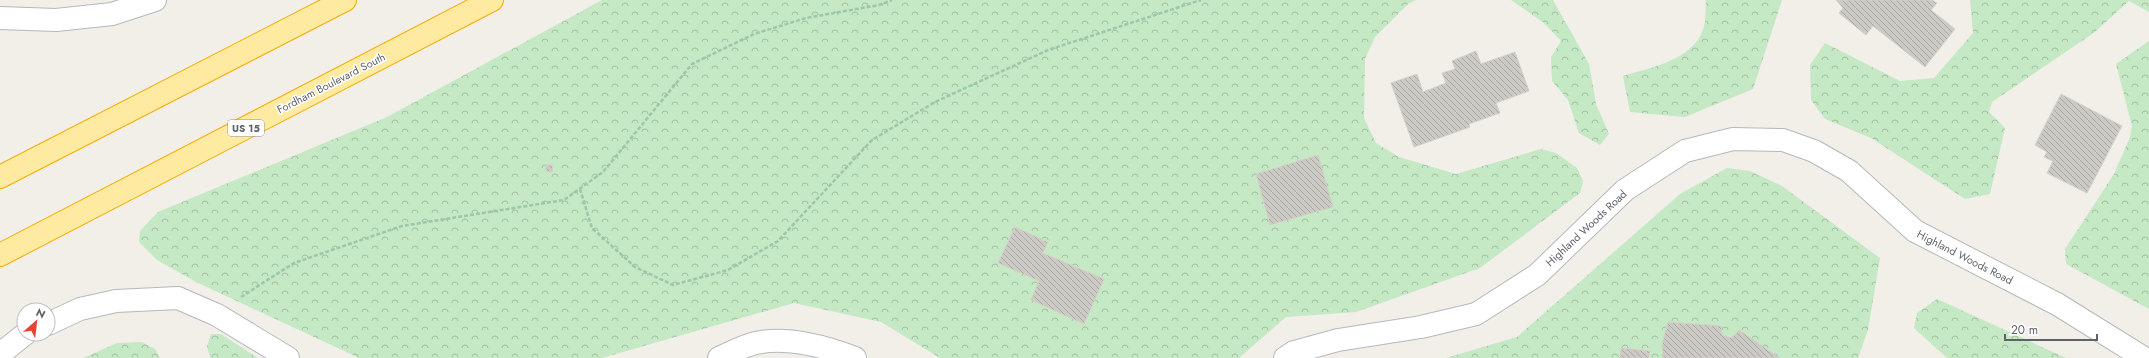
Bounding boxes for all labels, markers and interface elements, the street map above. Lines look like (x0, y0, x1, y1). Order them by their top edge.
street label: Fordham Boulevard South (274, 49, 388, 117)
road number: US 15 (228, 120, 264, 136)
street label: Highland Woods Road (1542, 186, 1630, 270)
street label: Highland Woods Road (1914, 226, 2016, 288)
north arrow (16, 302, 56, 342)
text: N (33, 304, 48, 322)
scale bar (2005, 316, 2097, 342)
text: 20 m (2011, 321, 2038, 339)

